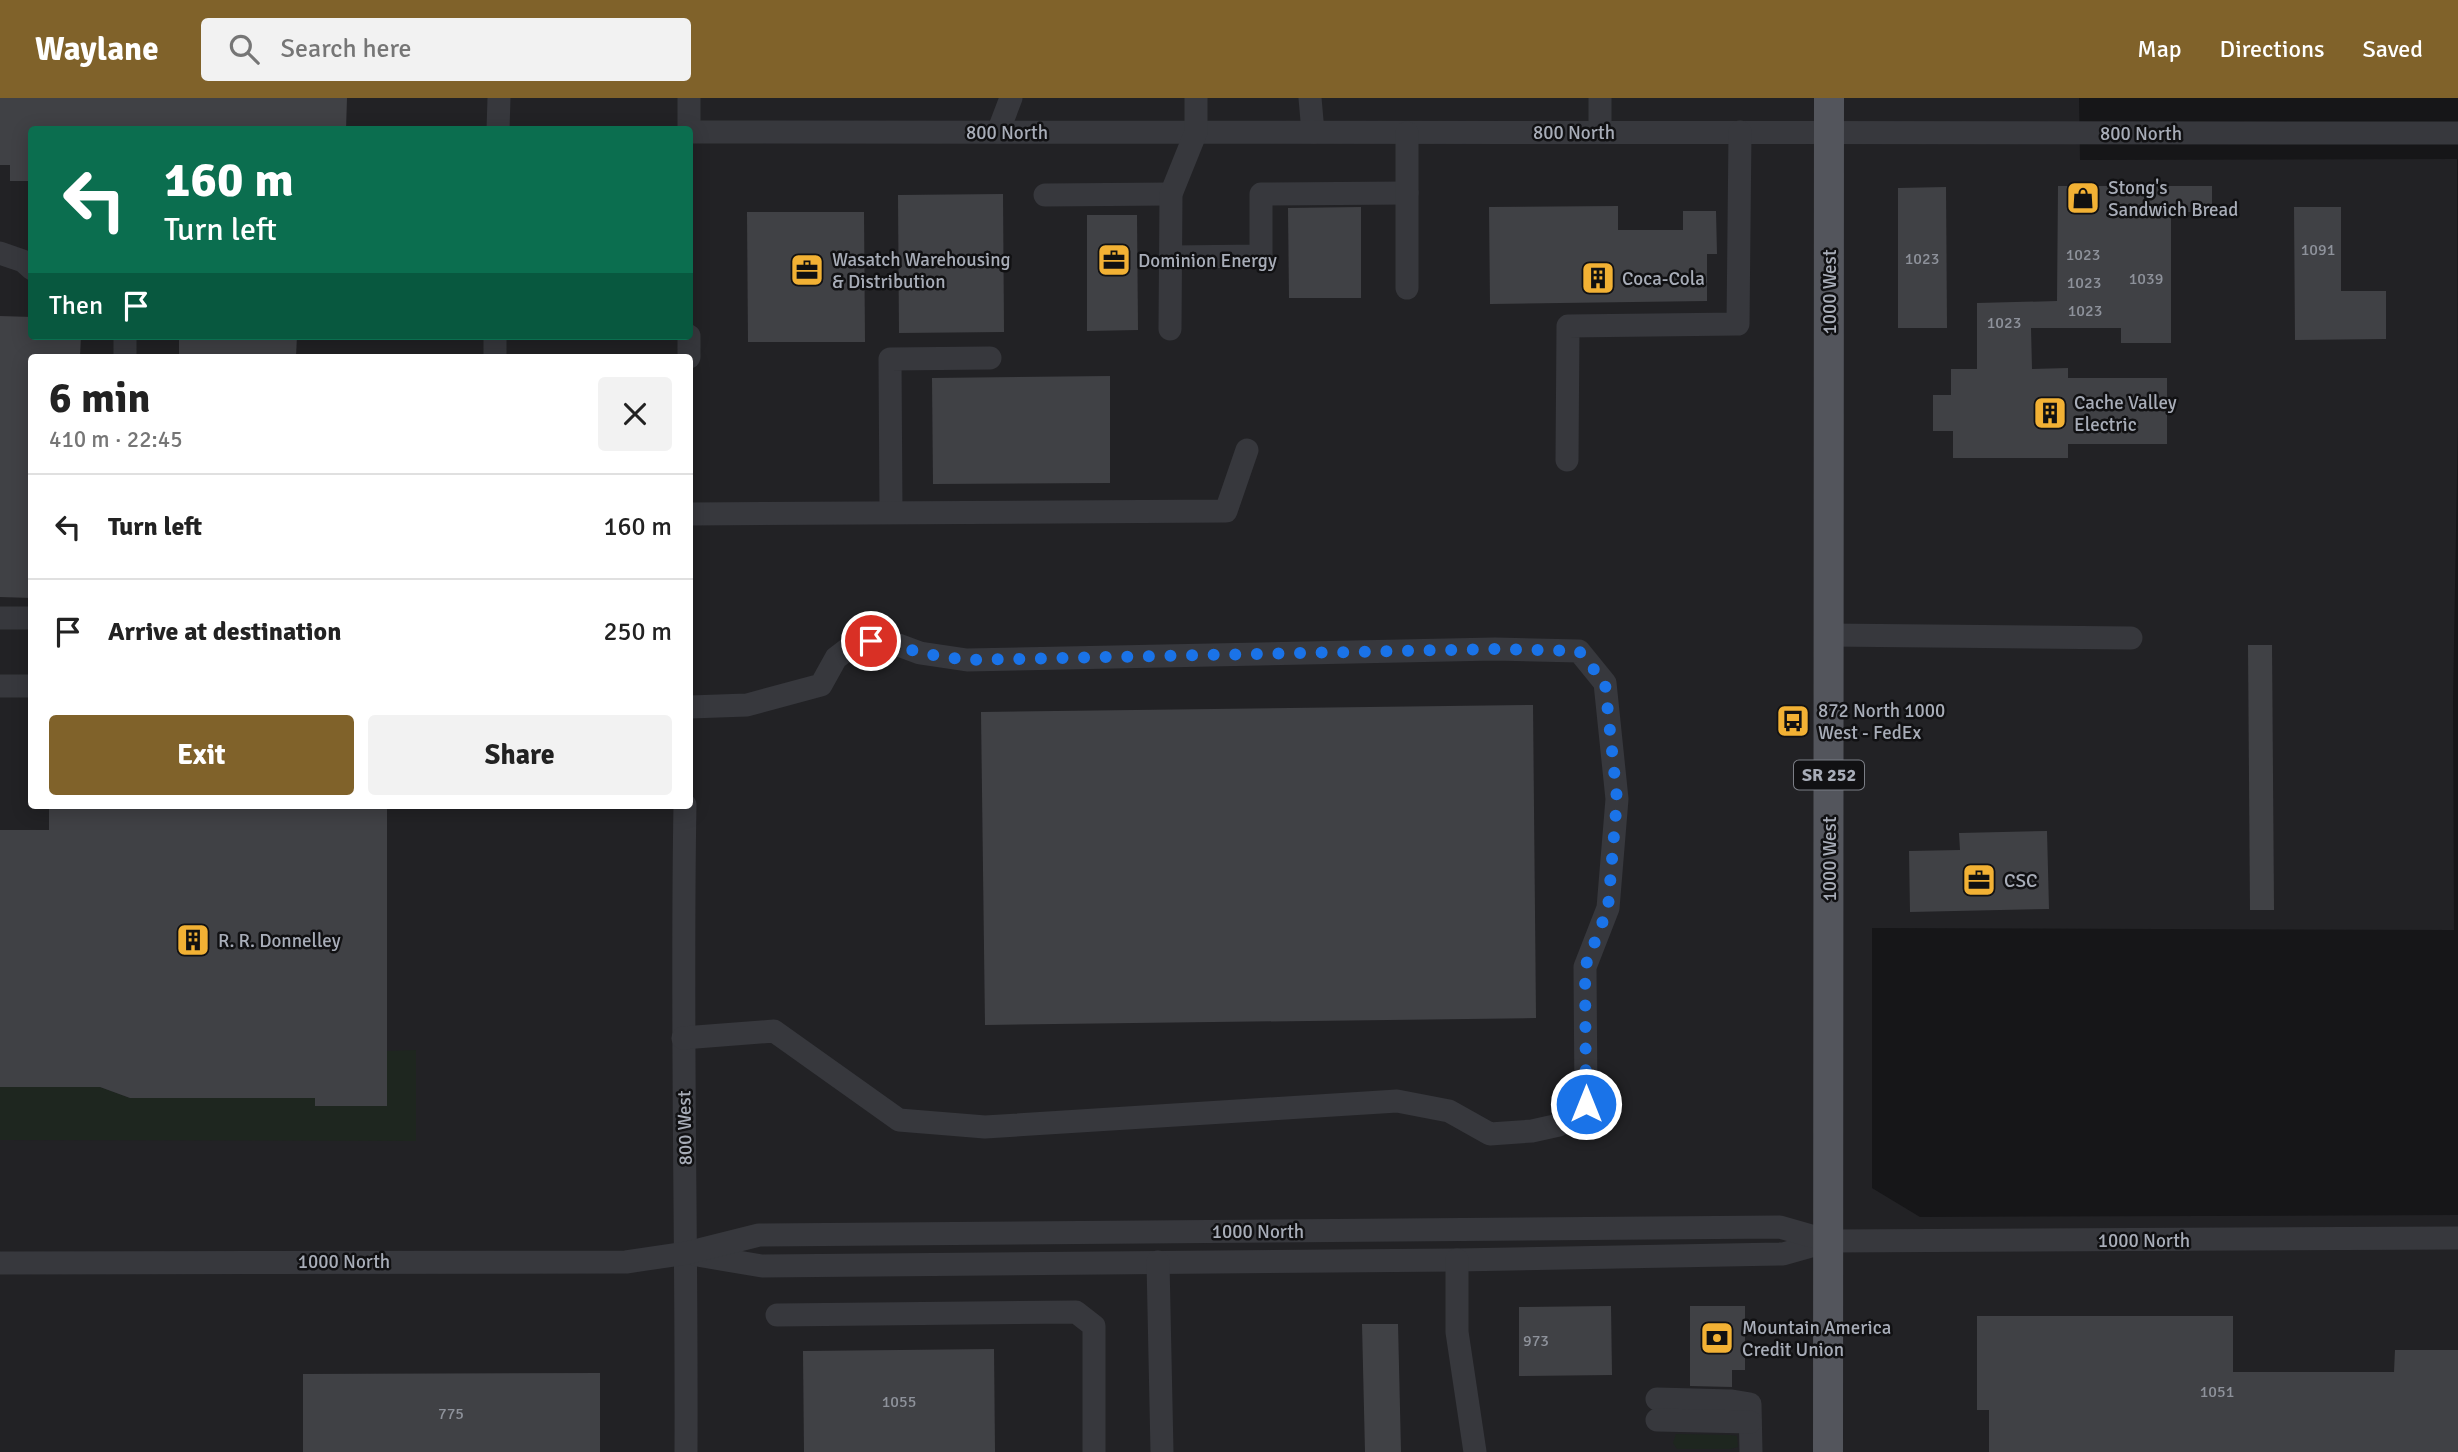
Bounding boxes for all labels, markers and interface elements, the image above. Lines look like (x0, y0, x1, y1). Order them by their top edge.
search box (201, 18, 691, 81)
text: Waylane (35, 29, 159, 70)
icon: search (225, 30, 263, 68)
text: Search here (281, 33, 412, 65)
text: Map (2137, 34, 2182, 64)
text: Directions (2220, 34, 2325, 64)
text: Saved (2363, 34, 2423, 64)
street label: 800 North (966, 121, 1048, 145)
street label: 800 North (1533, 121, 1615, 145)
street label: 800 North (2100, 122, 2182, 146)
text: 160 m (164, 150, 294, 210)
icon: left (49, 154, 140, 245)
place label: Stong's Sandwich Bread (2108, 176, 2238, 222)
shop icon: Stong's Sandwich Bread (2064, 179, 2102, 217)
text: Turn left (164, 210, 277, 249)
house number: 1091 (2301, 240, 2335, 260)
office icon: Dominion Energy (1095, 241, 1133, 279)
house number: 1023 (2066, 245, 2100, 265)
place label: Wasatch Warehousing & Distribution (832, 248, 1011, 294)
place label: Dominion Energy (1138, 249, 1277, 273)
street label: 1000 West (1818, 249, 1842, 335)
house number: 1023 (1905, 249, 1939, 269)
office icon: Wasatch Warehousing & Distribution (788, 251, 826, 289)
building icon: Coca-Cola (1579, 259, 1617, 297)
place label: Coca-Cola (1622, 267, 1705, 291)
house number: 1039 (2129, 269, 2163, 289)
house number: 1023 (2067, 273, 2101, 293)
icon: arrive (117, 287, 155, 325)
text: Then (49, 290, 103, 322)
house number: 1023 (2068, 301, 2102, 321)
house number: 1023 (1987, 313, 2021, 333)
text: 6 min (49, 373, 150, 424)
button: close (598, 377, 672, 451)
place label: Cache Valley Electric (2074, 391, 2177, 437)
building icon: Cache Valley Electric (2031, 394, 2069, 432)
text: 410 m · 22:45 (49, 425, 183, 454)
icon: left (49, 508, 87, 546)
text: Turn left (108, 511, 202, 543)
text: 160 m (603, 511, 672, 543)
pin (841, 611, 901, 671)
icon: arrive (49, 613, 87, 651)
text: Arrive at destination (108, 616, 341, 648)
text: 250 m (603, 616, 672, 648)
icon: arrive (852, 622, 890, 660)
place label: 872 North 1000 West - FedEx (1818, 699, 1945, 745)
bus stop icon: 872 North 1000 West - FedEx (1774, 702, 1812, 740)
button: Exit (49, 715, 354, 795)
button: Share (368, 715, 672, 795)
road number: SR 252 (1794, 760, 1864, 790)
street label: 1000 West (1818, 816, 1842, 902)
office icon: CSC (1960, 861, 1998, 899)
place label: CSC (2004, 869, 2038, 893)
building icon: R. R. Donnelley (174, 921, 212, 959)
place label: R. R. Donnelley (218, 929, 341, 953)
position arrow (1549, 1067, 1623, 1141)
street label: 800 West (672, 1090, 698, 1166)
street label: 1000 North (1212, 1220, 1304, 1244)
street label: 1000 North (2098, 1229, 2190, 1253)
street label: 1000 North (298, 1250, 390, 1274)
place label: Mountain America Credit Union (1742, 1316, 1891, 1362)
bank icon: Mountain America Credit Union (1698, 1319, 1736, 1357)
house number: 973 (1523, 1331, 1549, 1351)
house number: 1051 (2200, 1382, 2234, 1402)
house number: 1055 (882, 1392, 916, 1412)
house number: 775 (438, 1404, 464, 1424)

